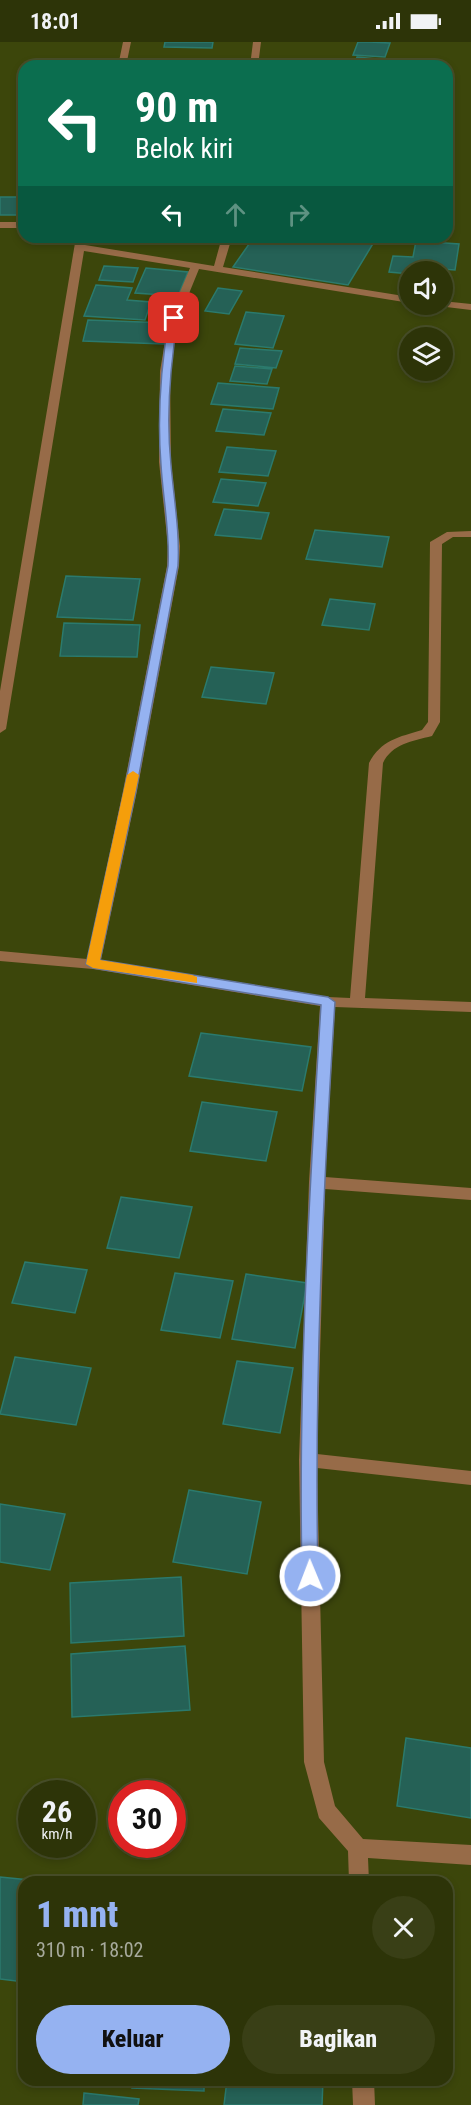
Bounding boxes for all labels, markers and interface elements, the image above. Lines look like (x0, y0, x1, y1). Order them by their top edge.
text: 18:01 (30, 9, 81, 34)
text: 90 m (135, 83, 218, 132)
icon: left (36, 84, 114, 162)
text: Belok kiri (135, 133, 233, 165)
icon: left (156, 198, 189, 231)
icon: ahead (219, 198, 252, 231)
icon: right (282, 198, 315, 231)
map controls (399, 261, 453, 381)
button: sound (399, 261, 453, 315)
pin (148, 292, 199, 343)
icon: arrive (157, 301, 190, 334)
button: layers (399, 327, 453, 381)
position arrow (278, 1544, 342, 1608)
speed limit sign: 30 (108, 1780, 186, 1858)
text: 26 (42, 1794, 72, 1829)
text: km/h (42, 1825, 72, 1843)
text: 1 mnt (36, 1894, 118, 1936)
button: close (372, 1896, 435, 1959)
text: 310 m · 18:02 (36, 1938, 143, 1962)
button: Keluar (36, 2005, 230, 2074)
button: Bagikan (242, 2005, 435, 2074)

